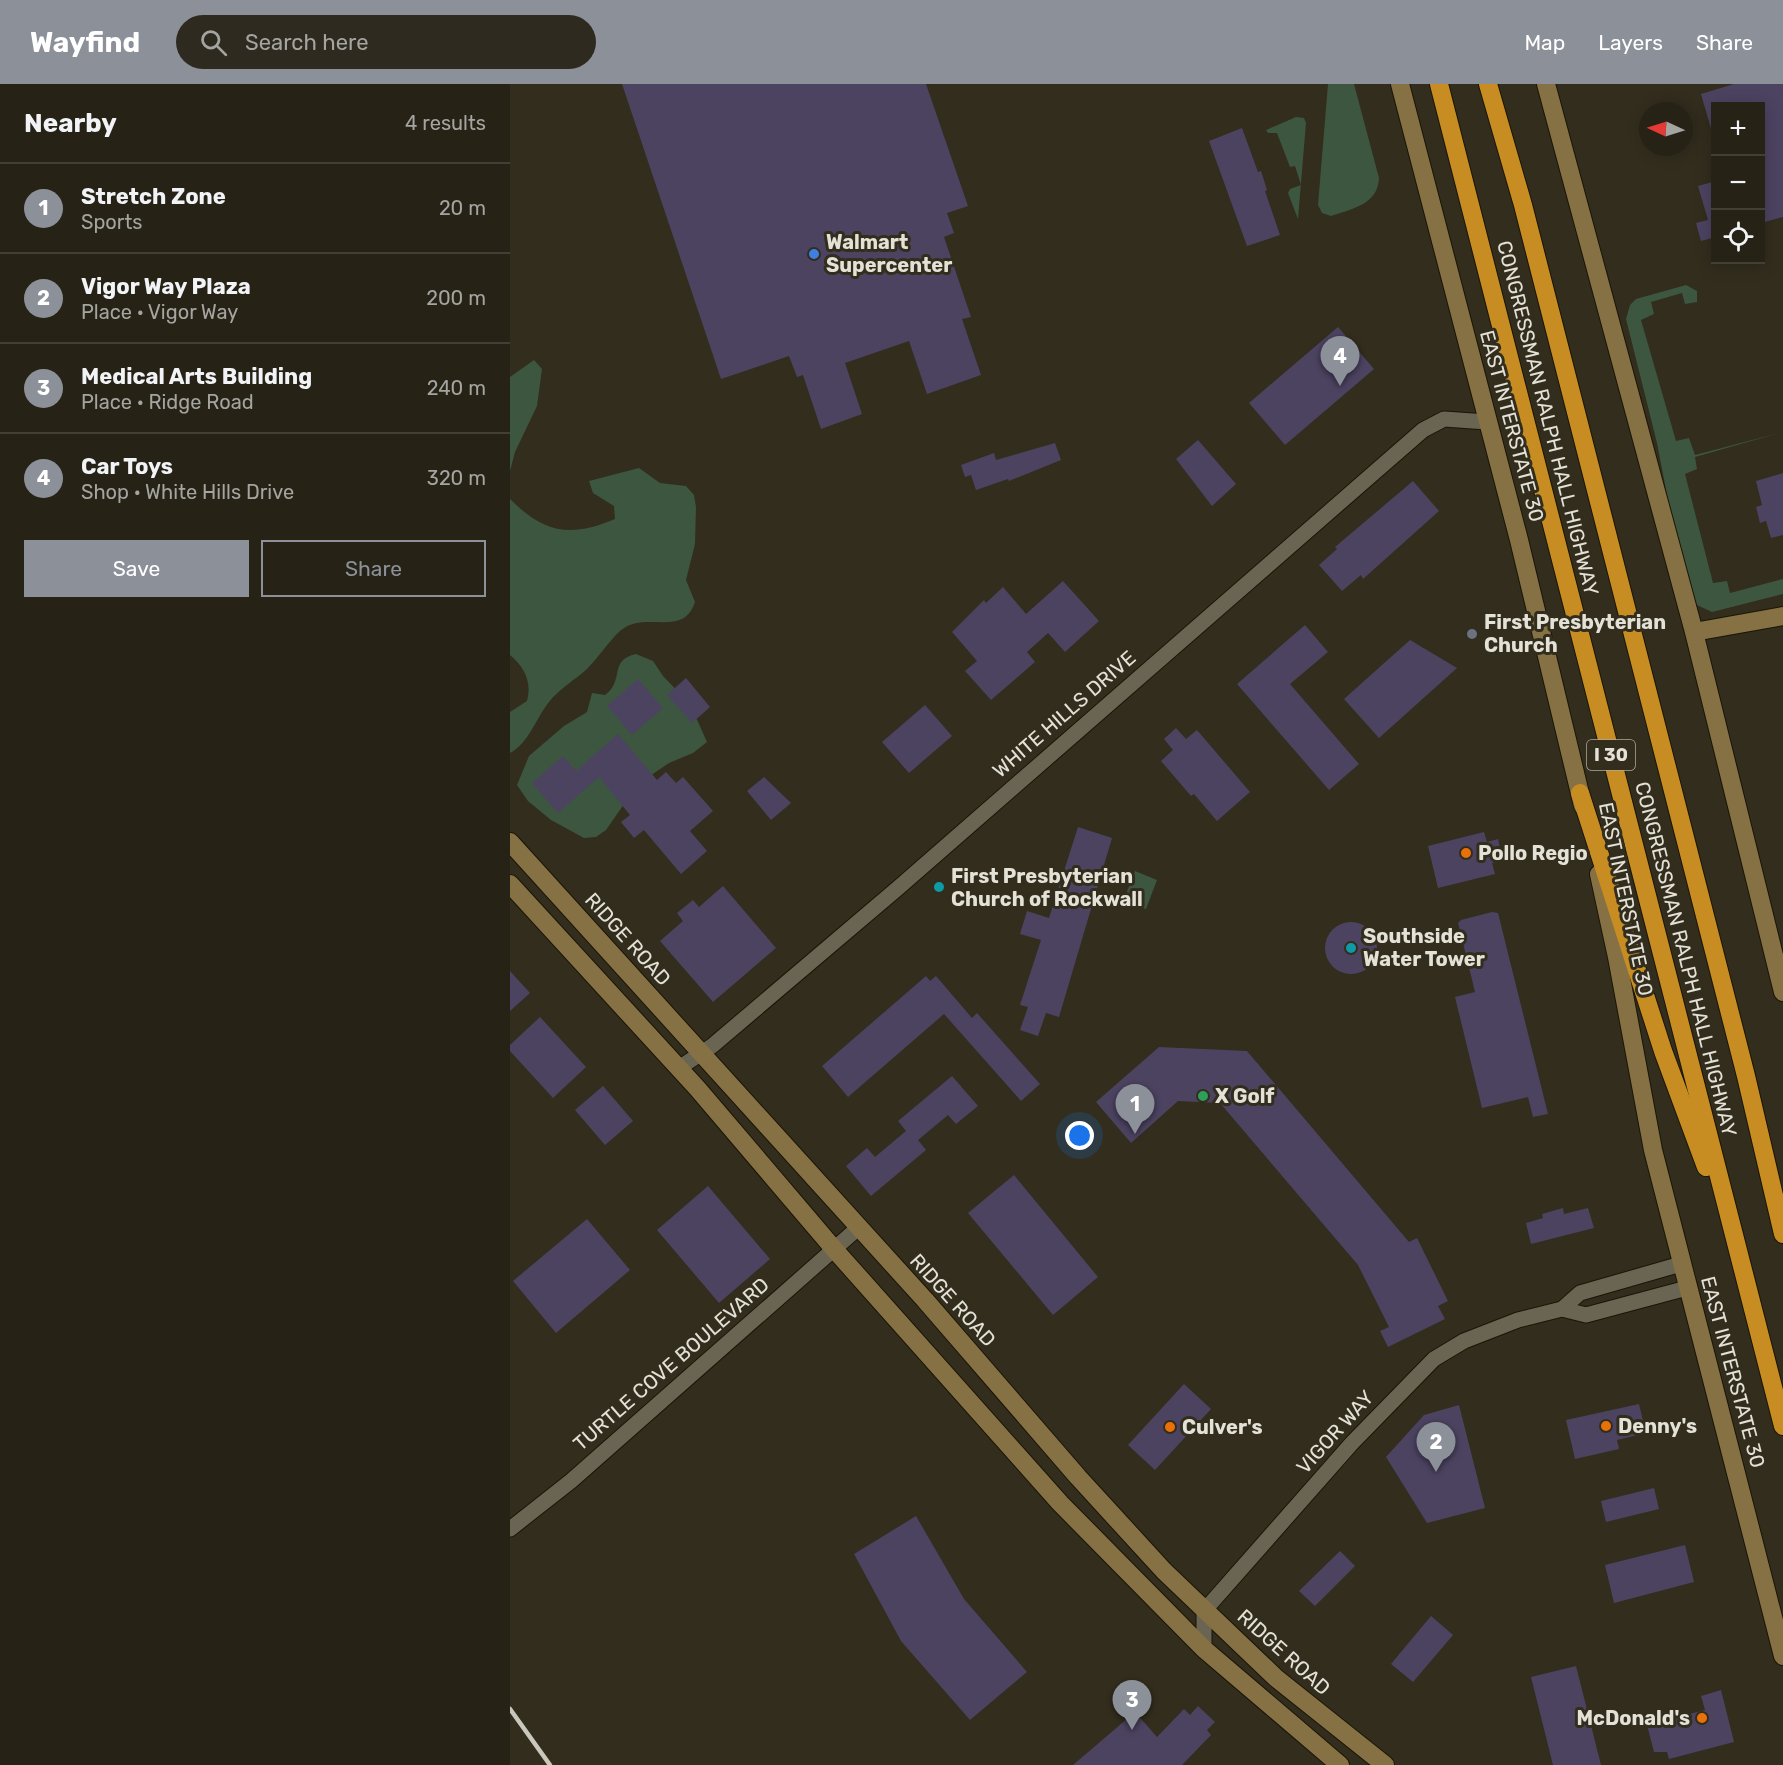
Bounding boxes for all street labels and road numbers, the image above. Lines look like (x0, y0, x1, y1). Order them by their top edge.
street label: CONGRESSMAN RALPH HALL HIGHWAY (1492, 238, 1604, 598)
street label: EAST INTERSTATE 30 (1475, 328, 1549, 524)
street label: WHITE HILLS DRIVE (988, 645, 1140, 783)
road number: I 30 (1587, 740, 1635, 770)
street label: CONGRESSMAN RALPH HALL HIGHWAY (1630, 779, 1742, 1139)
street label: EAST INTERSTATE 30 (1594, 800, 1658, 998)
street label: RIDGE ROAD (580, 888, 676, 990)
street label: RIDGE ROAD (905, 1249, 1001, 1351)
street label: TURTLE COVE BOULEVARD (568, 1272, 774, 1456)
street label: EAST INTERSTATE 30 (1696, 1274, 1770, 1470)
street label: VIGOR WAY (1291, 1385, 1379, 1479)
street label: RIDGE ROAD (1233, 1604, 1335, 1700)

